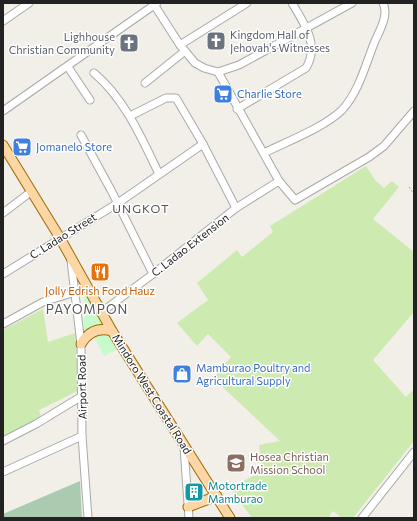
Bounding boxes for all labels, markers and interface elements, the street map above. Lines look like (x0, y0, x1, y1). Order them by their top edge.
place label: Kingdom Hall of Jehovah's Witnesses (230, 28, 330, 55)
place label: Lighhouse Christian Community (9, 30, 115, 56)
church icon: Kingdom Hall of Jehovah's Witnesses (205, 30, 227, 52)
church icon: Lighhouse Christian Community (118, 32, 140, 54)
supermarket icon: Charlie Store (212, 83, 234, 105)
place label: Charlie Store (237, 87, 302, 100)
supermarket icon: Jomanelo Store (11, 136, 33, 158)
place label: Jomanelo Store (36, 140, 112, 154)
district label: UNGKOT (112, 201, 170, 215)
street label: C. Ladao Street (27, 210, 99, 261)
street label: C. Ladao Extension (148, 210, 231, 279)
restaurant icon: Jolly Edrish Food Hauz (89, 261, 111, 283)
place label: Jolly Edrish Food Hauz (45, 284, 156, 298)
district label: PAYOMPON (46, 301, 128, 317)
street label: Mindoro West Coastal Road (110, 331, 195, 456)
street label: Airport Road (74, 355, 89, 419)
place label: Mamburao Poultry and Agricultural Supply (196, 361, 310, 387)
shop icon: Mamburao Poultry and Agricultural Supply (171, 363, 193, 385)
place label: Hosea Christian Mission School (250, 450, 329, 476)
school or university icon: Hosea Christian Mission School (225, 452, 247, 474)
place label: Motortrade Mamburao (208, 479, 267, 505)
building icon: Motortrade Mamburao (183, 481, 205, 503)

